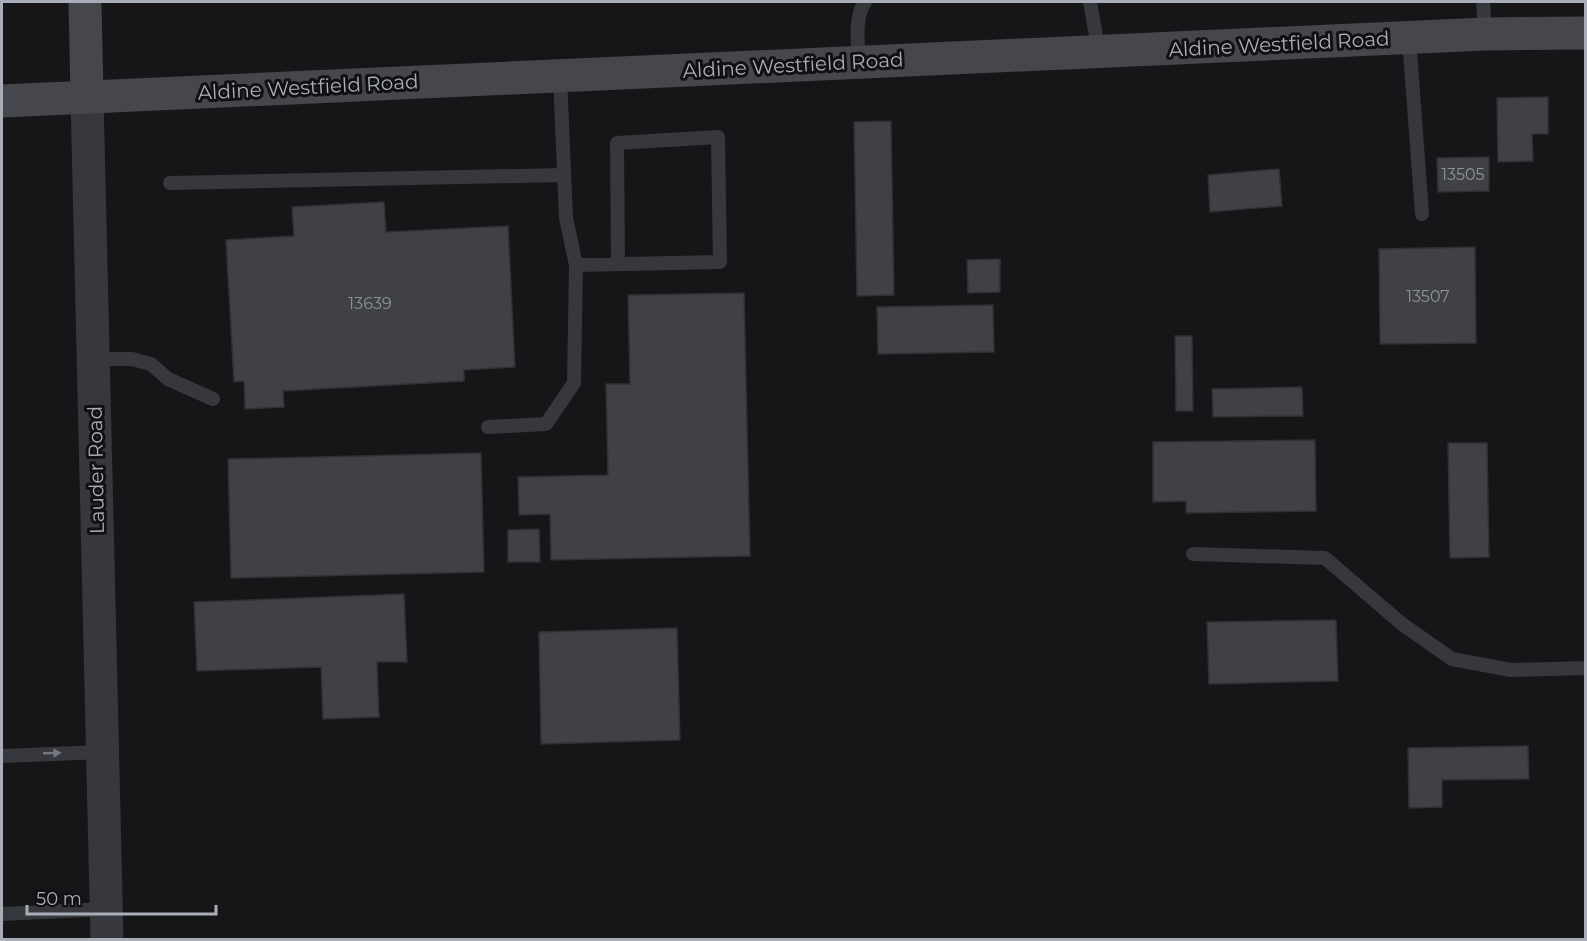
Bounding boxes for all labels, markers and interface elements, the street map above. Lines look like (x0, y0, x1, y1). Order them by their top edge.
street label: Aldine Westfield Road (1168, 26, 1390, 62)
street label: Aldine Westfield Road (682, 47, 904, 83)
street label: Aldine Westfield Road (197, 69, 419, 105)
house number: 13505 (1441, 165, 1485, 184)
house number: 13507 (1406, 287, 1450, 306)
house number: 13639 (348, 294, 392, 313)
street label: Lauder Road (83, 406, 109, 534)
one-way arrow (43, 749, 62, 758)
scale bar (27, 878, 216, 916)
text: 50 m (36, 888, 82, 910)

